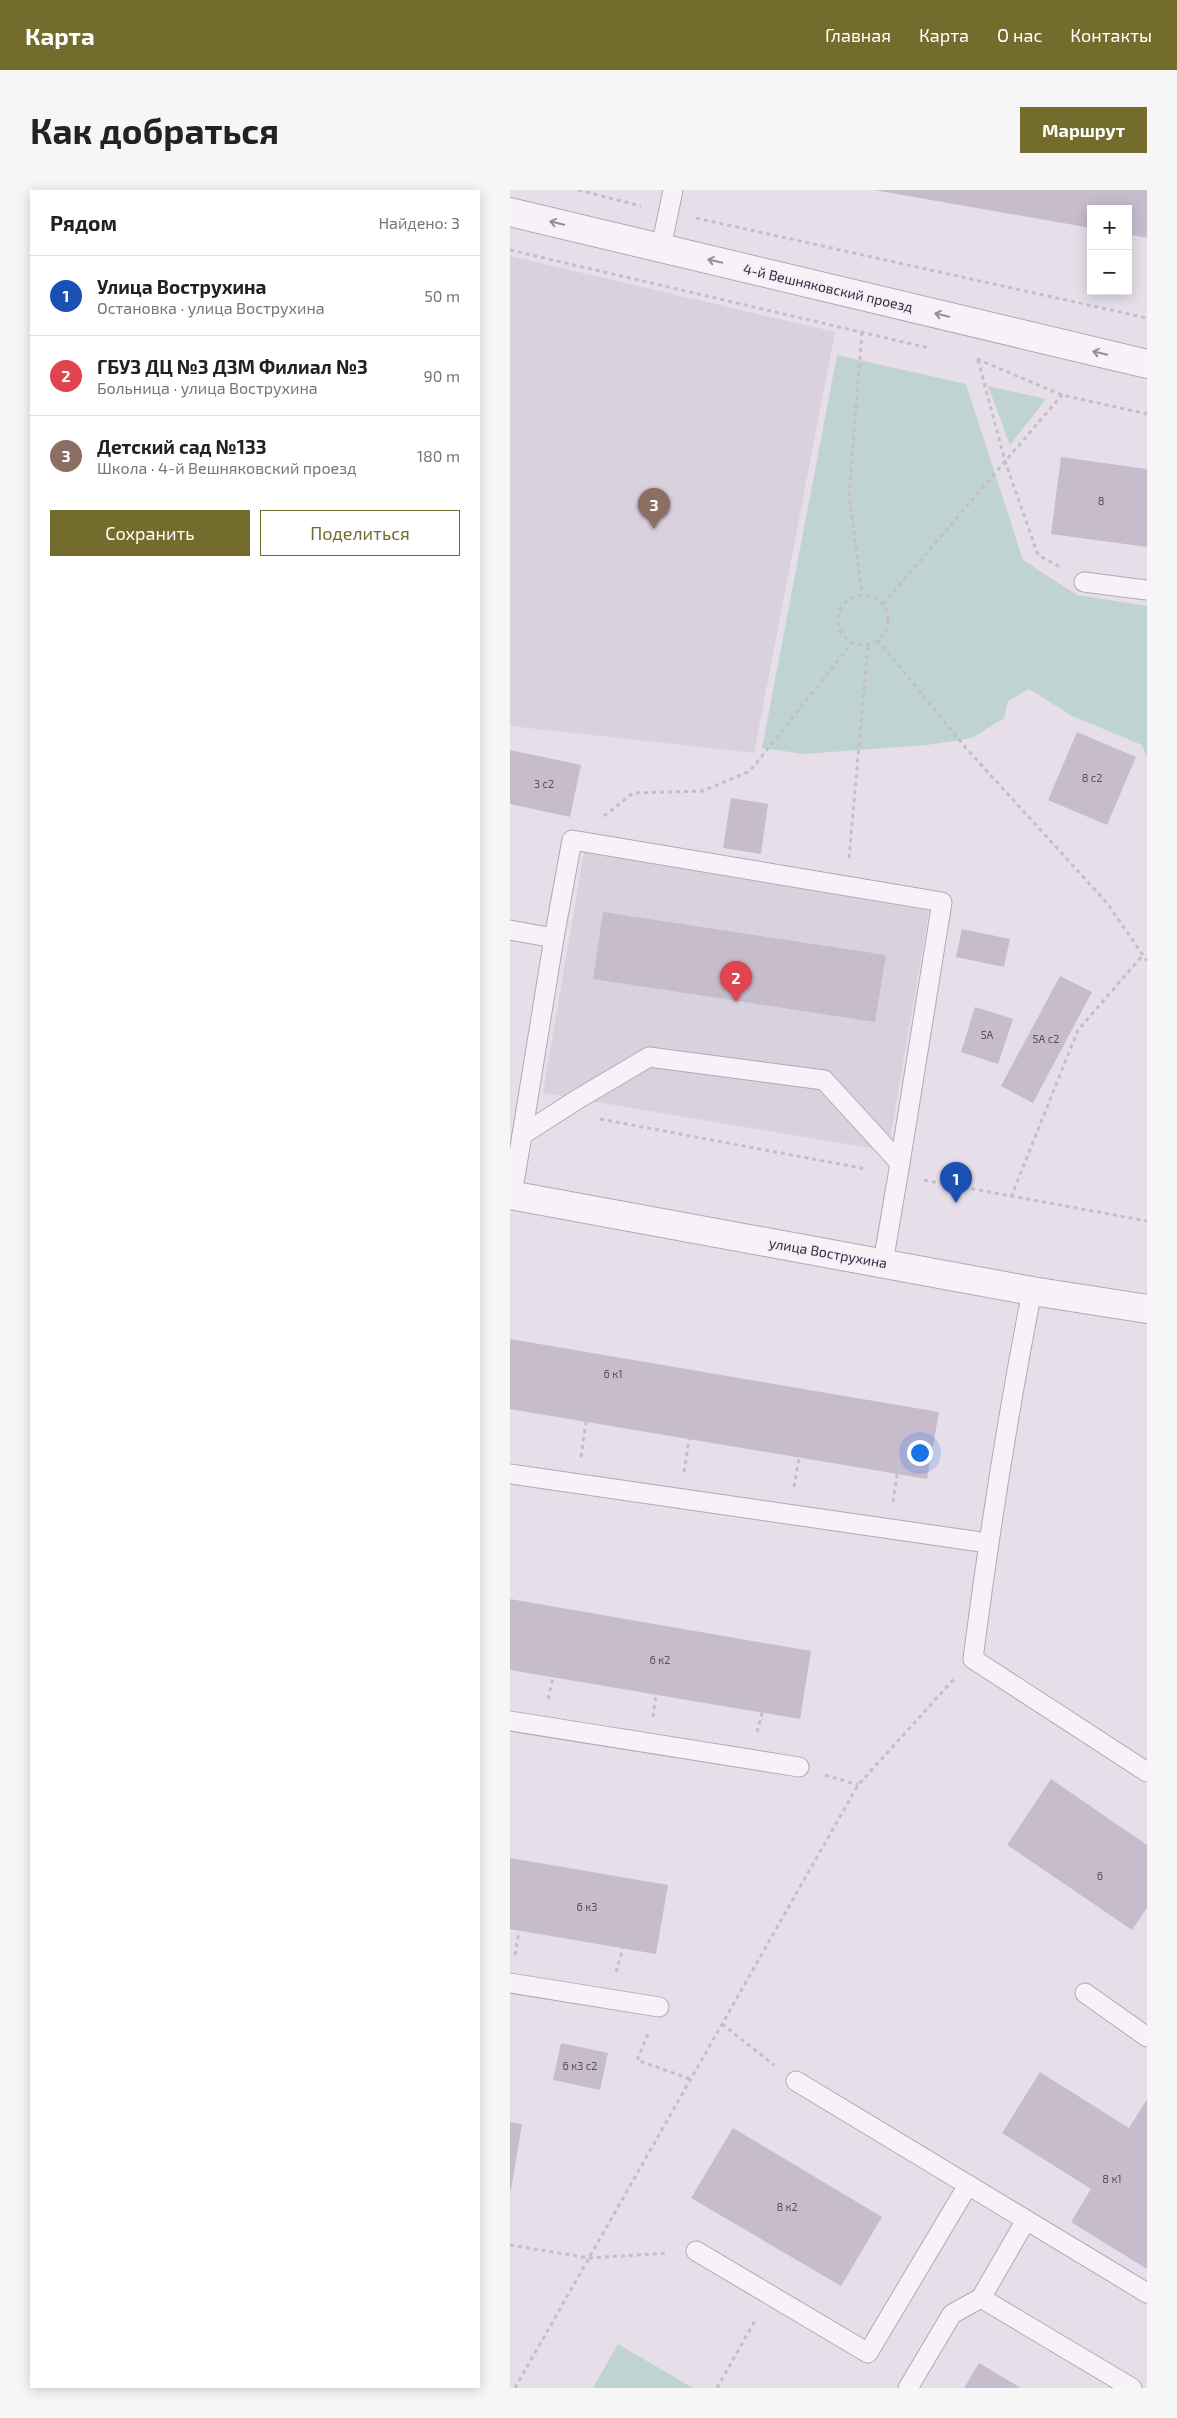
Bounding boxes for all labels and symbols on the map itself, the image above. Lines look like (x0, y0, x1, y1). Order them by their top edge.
one-way arrow (550, 218, 566, 228)
one-way arrow (708, 256, 724, 265)
street label: 4-й Вешняковский проезд (742, 260, 915, 315)
one-way arrow (934, 310, 950, 319)
one-way arrow (1092, 348, 1108, 357)
pin: 3 (638, 488, 670, 529)
house number: 8 (1098, 494, 1104, 507)
house number: 8 с2 (1082, 771, 1102, 784)
house number: 3 с2 (534, 777, 554, 790)
pin: 2 (720, 961, 752, 1002)
house number: 5А (981, 1028, 994, 1041)
house number: 5А с2 (1033, 1032, 1059, 1045)
pin: 1 (940, 1162, 972, 1203)
street label: улица Вострухина (768, 1234, 889, 1271)
house number: 6 к1 (603, 1367, 623, 1380)
your location (907, 1440, 933, 1466)
house number: 6 к2 (650, 1653, 670, 1666)
house number: 6 (1097, 1869, 1103, 1882)
house number: 6 к3 (577, 1900, 597, 1913)
house number: 6 к3 с2 (563, 2059, 597, 2072)
house number: 8 к1 (1102, 2172, 1122, 2185)
house number: 8 к2 (776, 2200, 798, 2213)

